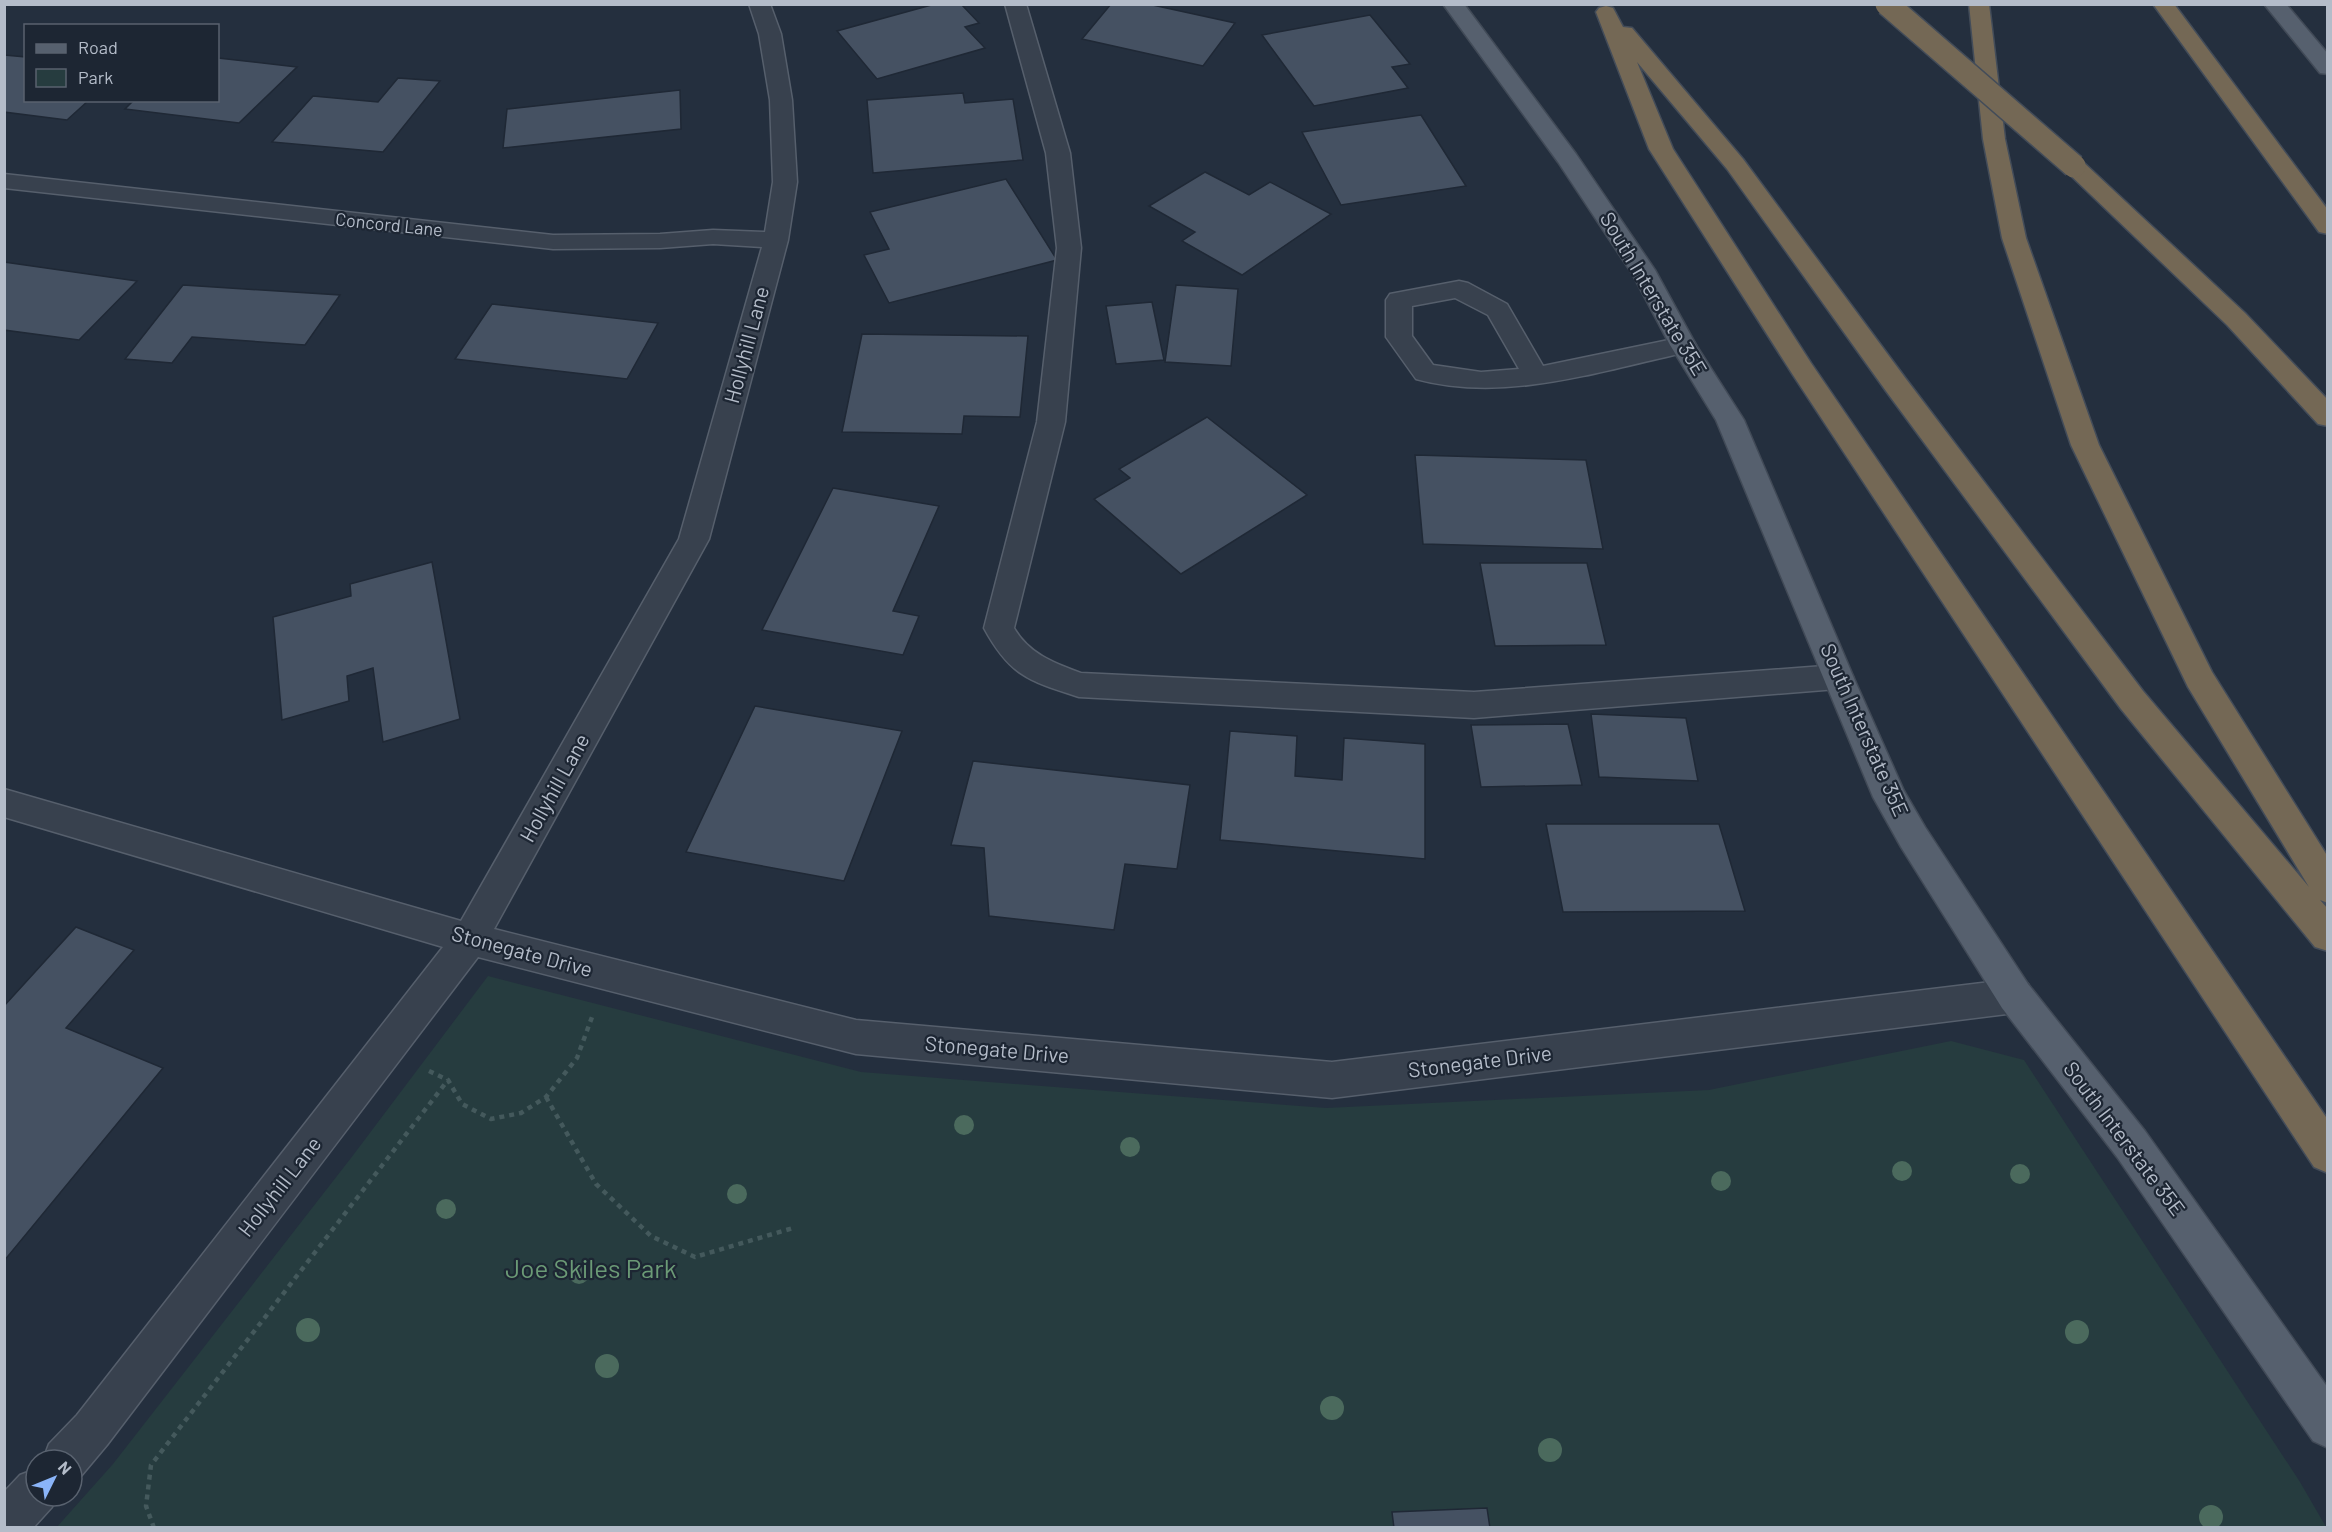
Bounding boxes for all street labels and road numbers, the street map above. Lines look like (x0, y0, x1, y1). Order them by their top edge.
street label: Concord Lane (334, 207, 444, 241)
street label: South Interstate 35E (1596, 207, 1713, 380)
street label: Hollyhill Lane (718, 283, 773, 406)
street label: South Interstate 35E (1816, 639, 1915, 820)
street label: Hollyhill Lane (514, 729, 594, 846)
street label: Stonegate Drive (449, 920, 596, 981)
street label: Stonegate Drive (924, 1030, 1070, 1067)
street label: Stonegate Drive (1406, 1039, 1553, 1082)
street label: South Interstate 35E (2059, 1056, 2191, 1220)
street label: Hollyhill Lane (232, 1131, 326, 1241)

